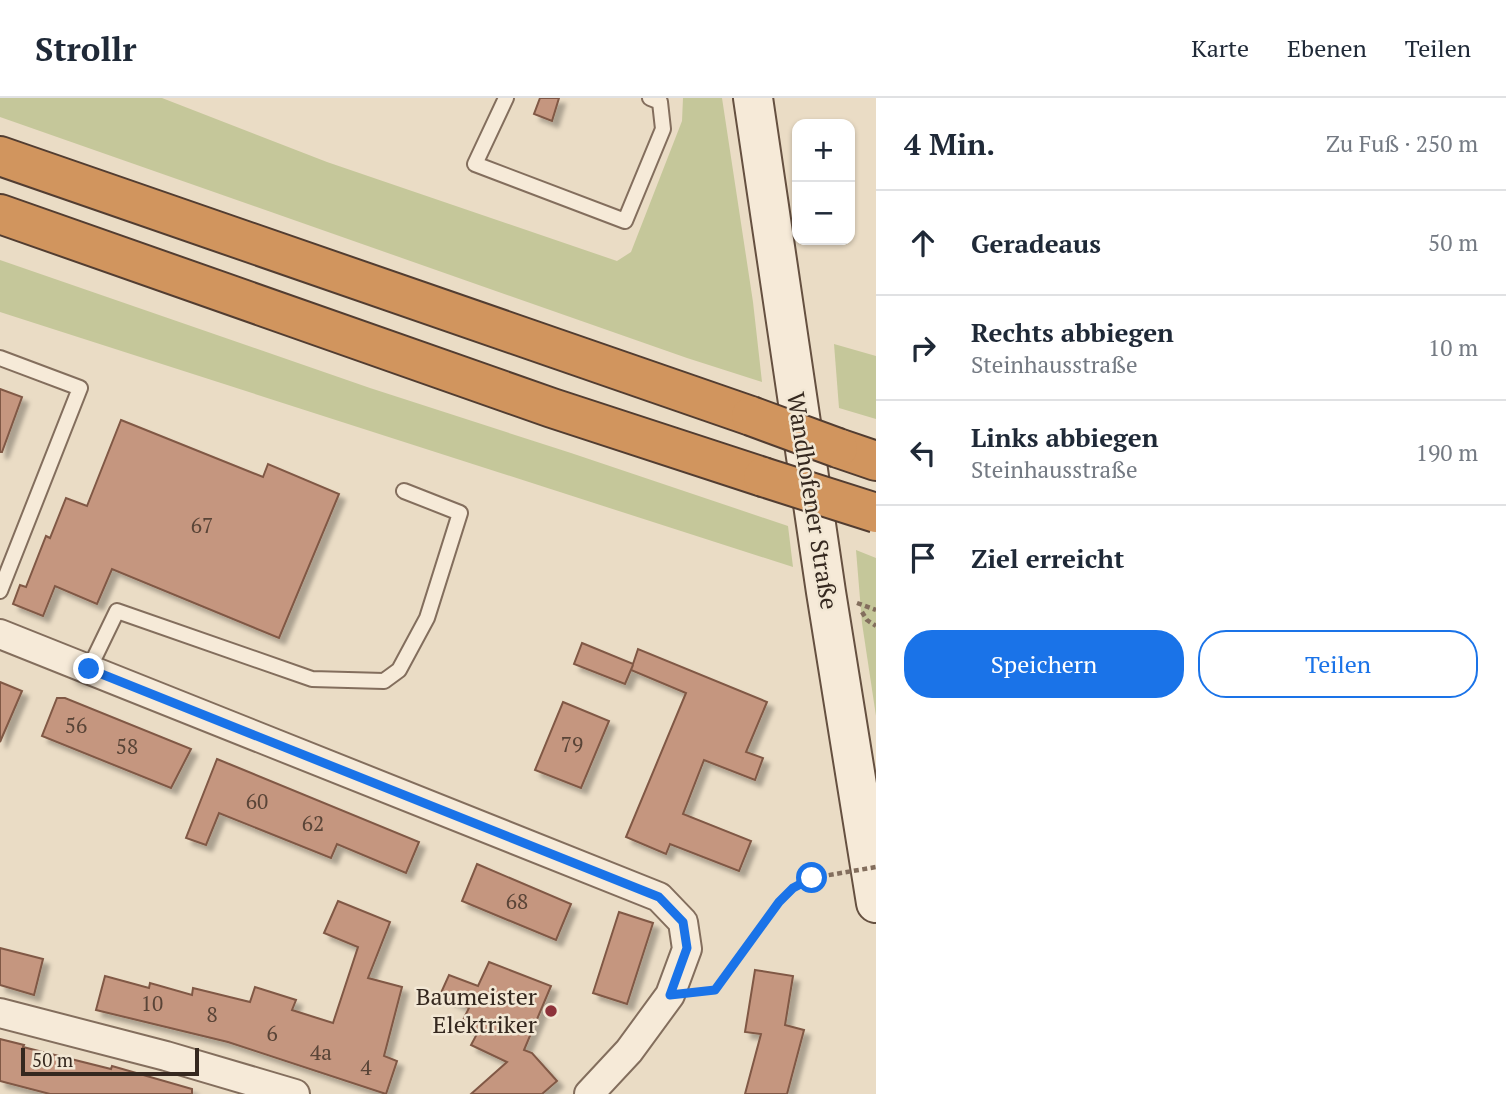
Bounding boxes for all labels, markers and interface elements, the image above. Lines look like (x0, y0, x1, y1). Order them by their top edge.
text: Strollr (35, 27, 137, 70)
text: Karte (1191, 32, 1249, 64)
text: Ebenen (1287, 32, 1367, 64)
text: Teilen (1405, 32, 1471, 64)
map controls (792, 119, 855, 245)
button: + (792, 119, 855, 182)
text: 4 Min. (904, 124, 995, 164)
text: Zu Fuß · 250 m (1326, 128, 1478, 159)
button: − (792, 182, 855, 245)
icon: ahead (904, 224, 942, 262)
text: Geradeaus (971, 226, 1101, 260)
text: 50 m (1428, 227, 1478, 258)
text: Rechts abbiegen (971, 315, 1174, 349)
icon: right (904, 329, 942, 367)
text: 10 m (1428, 332, 1478, 363)
text: Steinhausstraße (971, 349, 1137, 380)
street label: Wandhofener Straße (780, 390, 846, 612)
text: Links abbiegen (971, 420, 1159, 454)
icon: left (904, 434, 942, 472)
text: 190 m (1416, 437, 1478, 468)
text: Steinhausstraße (971, 454, 1137, 485)
house number: 67 (191, 511, 213, 539)
icon: arrive (904, 539, 942, 577)
text: Ziel erreicht (971, 541, 1124, 575)
button: Speichern (904, 630, 1184, 698)
button: Teilen (1198, 630, 1478, 698)
route end (73, 653, 104, 684)
house number: 56 (65, 711, 87, 739)
house number: 79 (561, 730, 583, 758)
house number: 58 (116, 732, 138, 760)
house number: 60 (246, 787, 268, 815)
house number: 62 (302, 809, 324, 837)
route start (796, 862, 827, 893)
house number: 68 (506, 887, 528, 915)
place label: Baumeister Elektriker (416, 980, 538, 1040)
house number: 10 (141, 989, 163, 1017)
house number: 8 (206, 1000, 218, 1028)
marker: Baumeister Elektriker (543, 1003, 559, 1019)
house number: 6 (266, 1019, 278, 1047)
house number: 4a (310, 1038, 332, 1066)
scale bar (21, 1045, 200, 1077)
text: 50 m (32, 1047, 73, 1072)
house number: 4 (360, 1053, 372, 1081)

